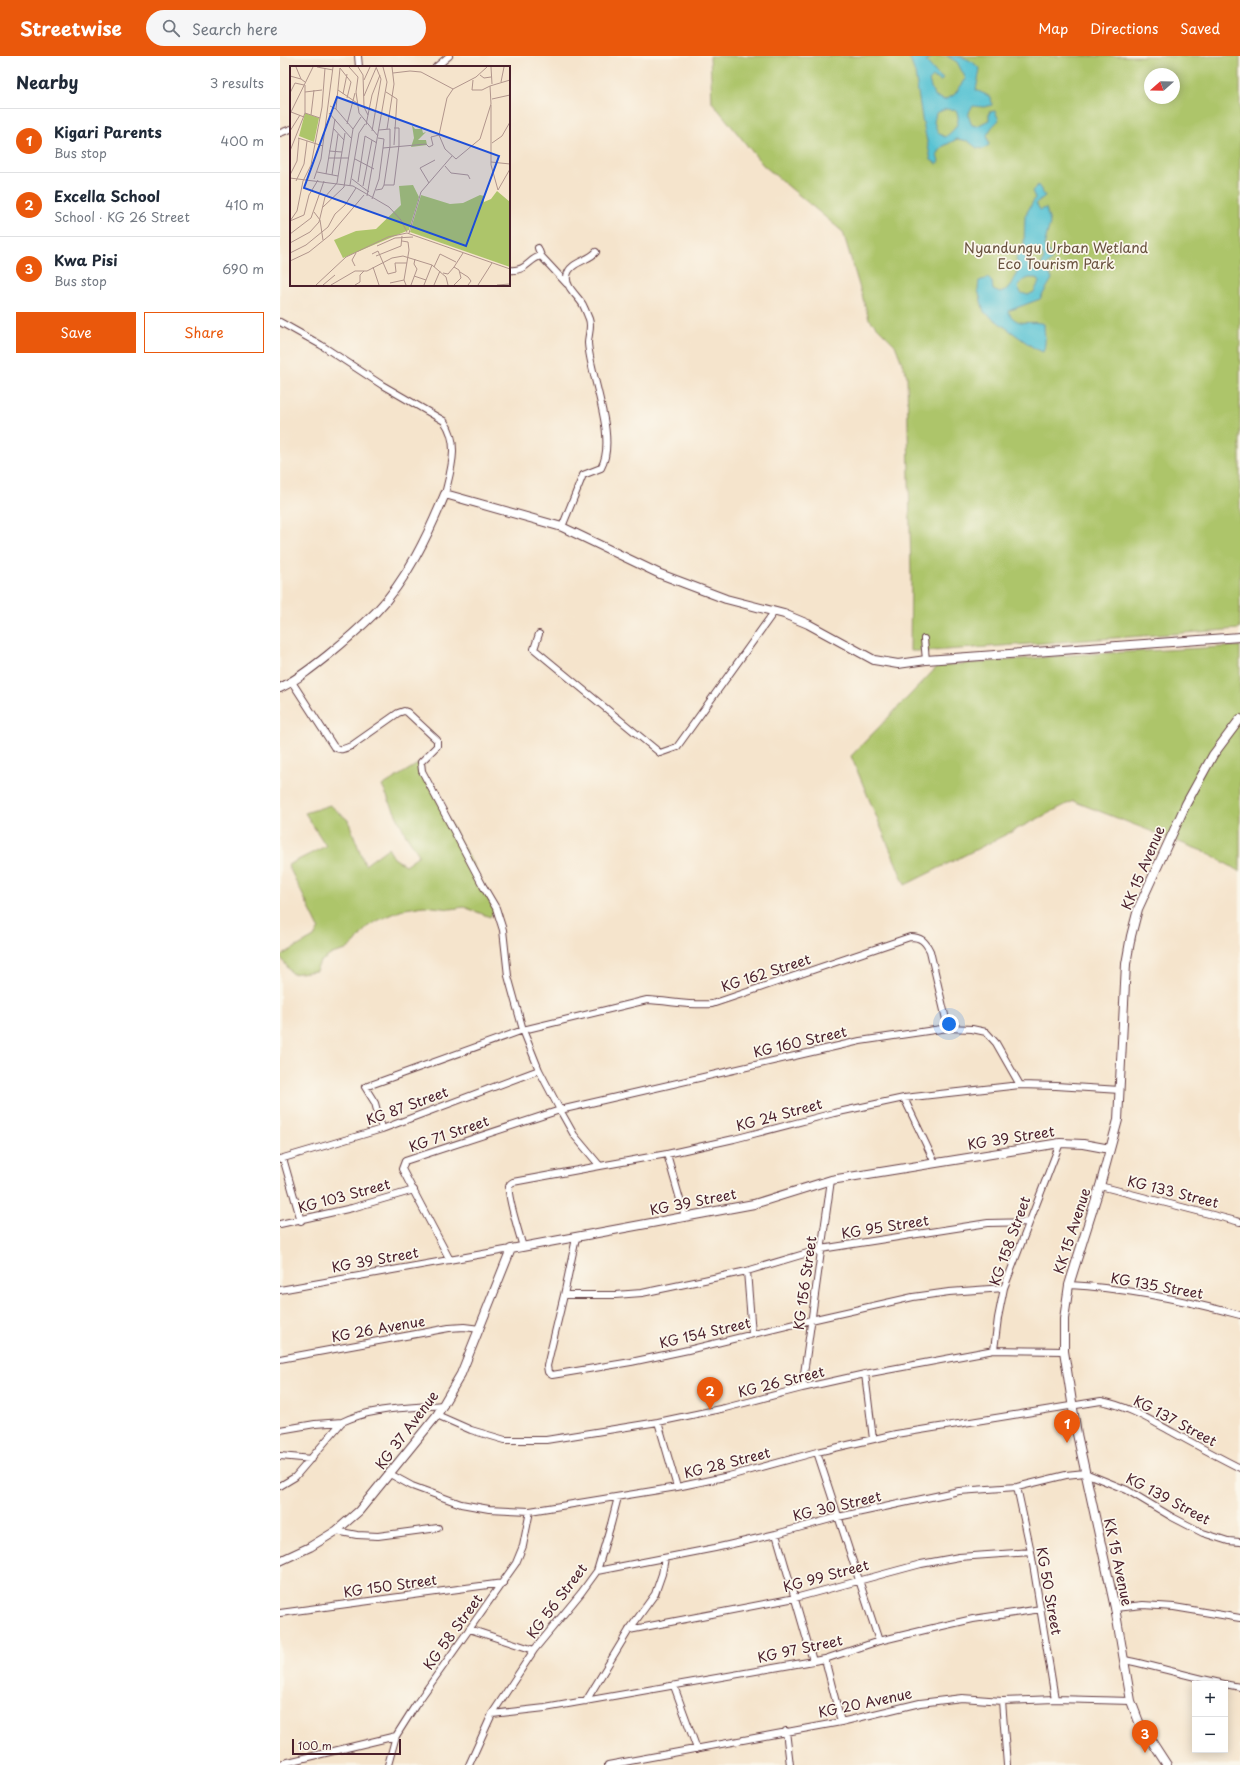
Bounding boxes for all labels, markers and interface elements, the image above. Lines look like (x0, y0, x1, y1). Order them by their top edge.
search box (146, 10, 426, 46)
text: Streetwise (20, 14, 122, 42)
icon: search (160, 17, 182, 39)
text: Search here (192, 17, 278, 40)
text: Map (1038, 18, 1068, 39)
text: Directions (1090, 18, 1158, 39)
text: Saved (1180, 18, 1220, 39)
inset map (290, 66, 510, 286)
north arrow (1144, 68, 1180, 104)
text: Nearby (16, 69, 78, 95)
text: 3 results (210, 73, 264, 92)
text: Kigari Parents (54, 120, 162, 143)
text: 1 (26, 131, 32, 150)
text: 400 m (221, 131, 264, 150)
text: Bus stop (54, 143, 107, 162)
text: Excella School (54, 184, 160, 207)
text: 2 (24, 195, 34, 214)
text: 410 m (225, 195, 264, 214)
text: School · KG 26 Street (54, 207, 190, 226)
park label: Nyandungu Urban Wetland Eco Tourism Park (964, 237, 1149, 274)
text: Kwa Pisi (54, 248, 118, 271)
text: 3 (25, 259, 33, 278)
text: 690 m (222, 259, 264, 278)
text: Bus stop (54, 271, 107, 290)
button: Save (16, 312, 136, 353)
button: Share (144, 312, 264, 353)
street label: KK 15 Avenue (1115, 822, 1170, 913)
street label: KG 162 Street (718, 948, 814, 997)
your location (939, 1014, 959, 1034)
street label: KG 160 Street (751, 1020, 849, 1062)
street label: KG 87 Street (363, 1081, 451, 1130)
street label: KG 24 Street (733, 1093, 825, 1136)
street label: KG 71 Street (406, 1110, 492, 1157)
street label: KG 39 Street (966, 1120, 1056, 1155)
street label: KG 133 Street (1125, 1170, 1221, 1213)
street label: KG 103 Street (295, 1173, 393, 1218)
street label: KG 39 Street (648, 1183, 738, 1220)
street label: KK 15 Avenue (1048, 1185, 1095, 1277)
street label: KG 158 Street (984, 1193, 1036, 1289)
street label: KG 95 Street (840, 1209, 930, 1244)
street label: KG 156 Street (788, 1234, 822, 1331)
street label: KG 39 Street (330, 1242, 420, 1277)
street label: KG 135 Street (1109, 1267, 1205, 1304)
street label: KG 26 Avenue (329, 1310, 426, 1347)
street label: KG 154 Street (657, 1312, 753, 1353)
street label: KG 26 Street (735, 1361, 827, 1402)
pin: 2 (697, 1377, 723, 1410)
street label: KG 37 Avenue (370, 1386, 443, 1473)
street label: KG 137 Street (1130, 1390, 1221, 1451)
pin: 1 (1054, 1410, 1080, 1443)
street label: KG 28 Street (681, 1442, 773, 1483)
street label: KG 139 Street (1122, 1468, 1214, 1530)
street label: KG 30 Street (791, 1485, 883, 1526)
street label: KK 15 Avenue (1099, 1516, 1138, 1608)
street label: KG 50 Street (1031, 1545, 1068, 1637)
street label: KG 99 Street (781, 1554, 871, 1597)
street label: KG 56 Street (521, 1558, 592, 1643)
street label: KG 150 Street (342, 1569, 438, 1602)
street label: KG 58 Street (418, 1589, 488, 1674)
street label: KG 97 Street (755, 1629, 845, 1668)
map controls (1192, 1681, 1228, 1753)
button: + (1192, 1681, 1228, 1717)
street label: KG 20 Avenue (816, 1682, 914, 1723)
button: − (1192, 1717, 1228, 1753)
pin: 3 (1132, 1720, 1158, 1753)
scale bar (292, 1737, 401, 1756)
text: 100 m (298, 1737, 332, 1754)

